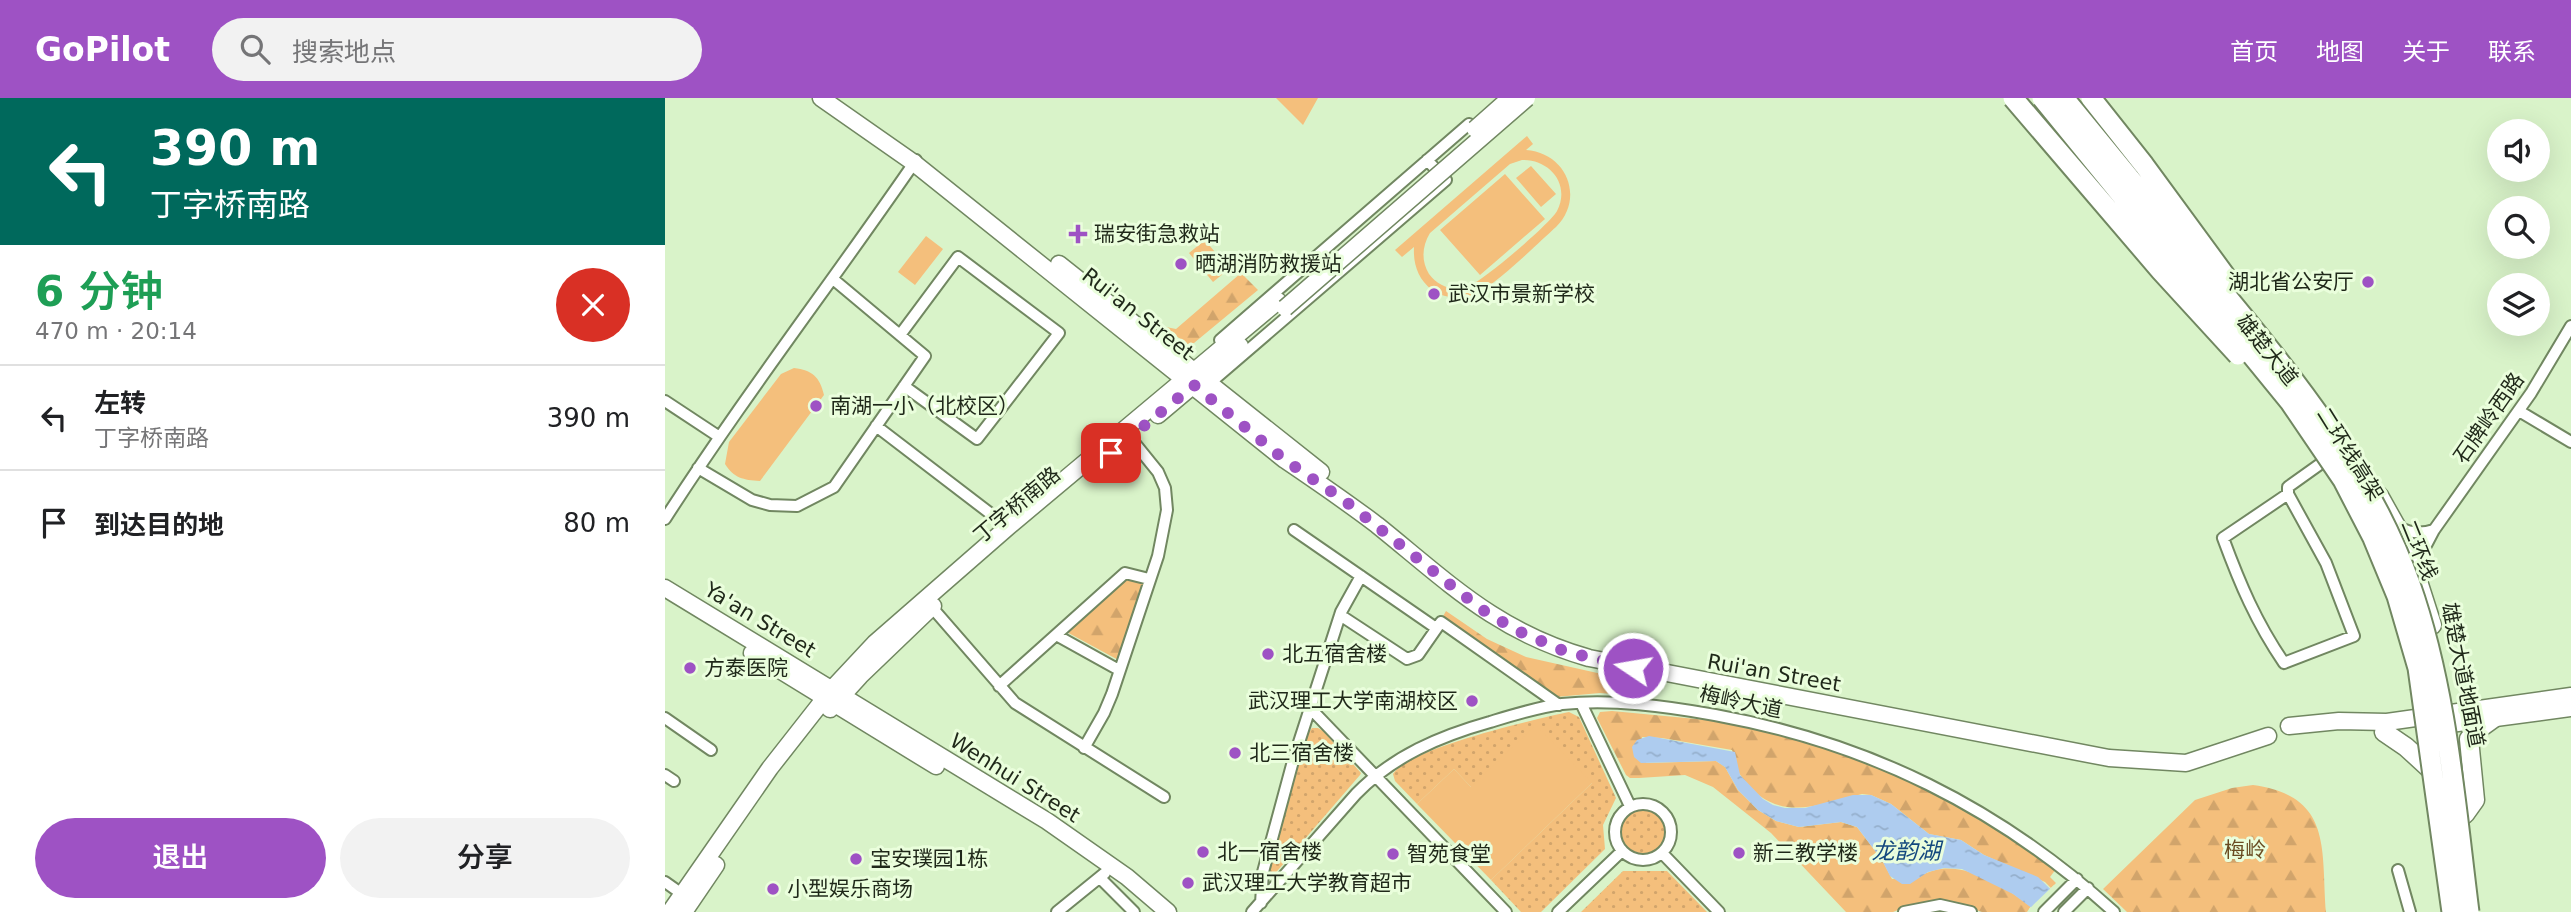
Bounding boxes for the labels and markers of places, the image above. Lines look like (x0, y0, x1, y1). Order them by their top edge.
place label: 瑞安街急救站 (1094, 222, 1220, 246)
marker: 瑞安街急救站 (1068, 224, 1088, 244)
place label: 晒湖消防救援站 (1195, 252, 1342, 276)
marker: 晒湖消防救援站 (1173, 256, 1189, 272)
place label: 湖北省公安厅 (2228, 270, 2354, 294)
marker: 湖北省公安厅 (2360, 274, 2376, 290)
place label: 武汉市景新学校 (1448, 282, 1595, 306)
marker: 武汉市景新学校 (1426, 286, 1442, 302)
place label: 南湖一小（北校区） (830, 394, 1019, 418)
marker: 南湖一小（北校区） (808, 398, 824, 414)
pin (1081, 423, 1141, 483)
place label: 北五宿舍楼 (1282, 642, 1387, 666)
marker: 北五宿舍楼 (1260, 646, 1276, 662)
place label: 方泰医院 (704, 656, 788, 680)
marker: 方泰医院 (682, 660, 698, 676)
place label: 武汉理工大学南湖校区 (1248, 689, 1458, 713)
marker: 武汉理工大学南湖校区 (1464, 693, 1480, 709)
place label: 北三宿舍楼 (1249, 741, 1354, 765)
marker: 北三宿舍楼 (1227, 745, 1243, 761)
place label: 北一宿舍楼 (1217, 840, 1322, 864)
place label: 新三教学楼 (1753, 841, 1858, 865)
place label: 智苑食堂 (1407, 842, 1491, 866)
marker: 北一宿舍楼 (1195, 844, 1211, 860)
marker: 新三教学楼 (1731, 845, 1747, 861)
marker: 智苑食堂 (1385, 846, 1401, 862)
place label: 宝安璞园1栋 (870, 847, 988, 871)
marker: 宝安璞园1栋 (848, 851, 864, 867)
place label: 武汉理工大学教育超市 (1202, 871, 1412, 895)
marker: 武汉理工大学教育超市 (1180, 875, 1196, 891)
place label: 小型娱乐商场 (787, 877, 913, 901)
marker: 小型娱乐商场 (765, 881, 781, 897)

